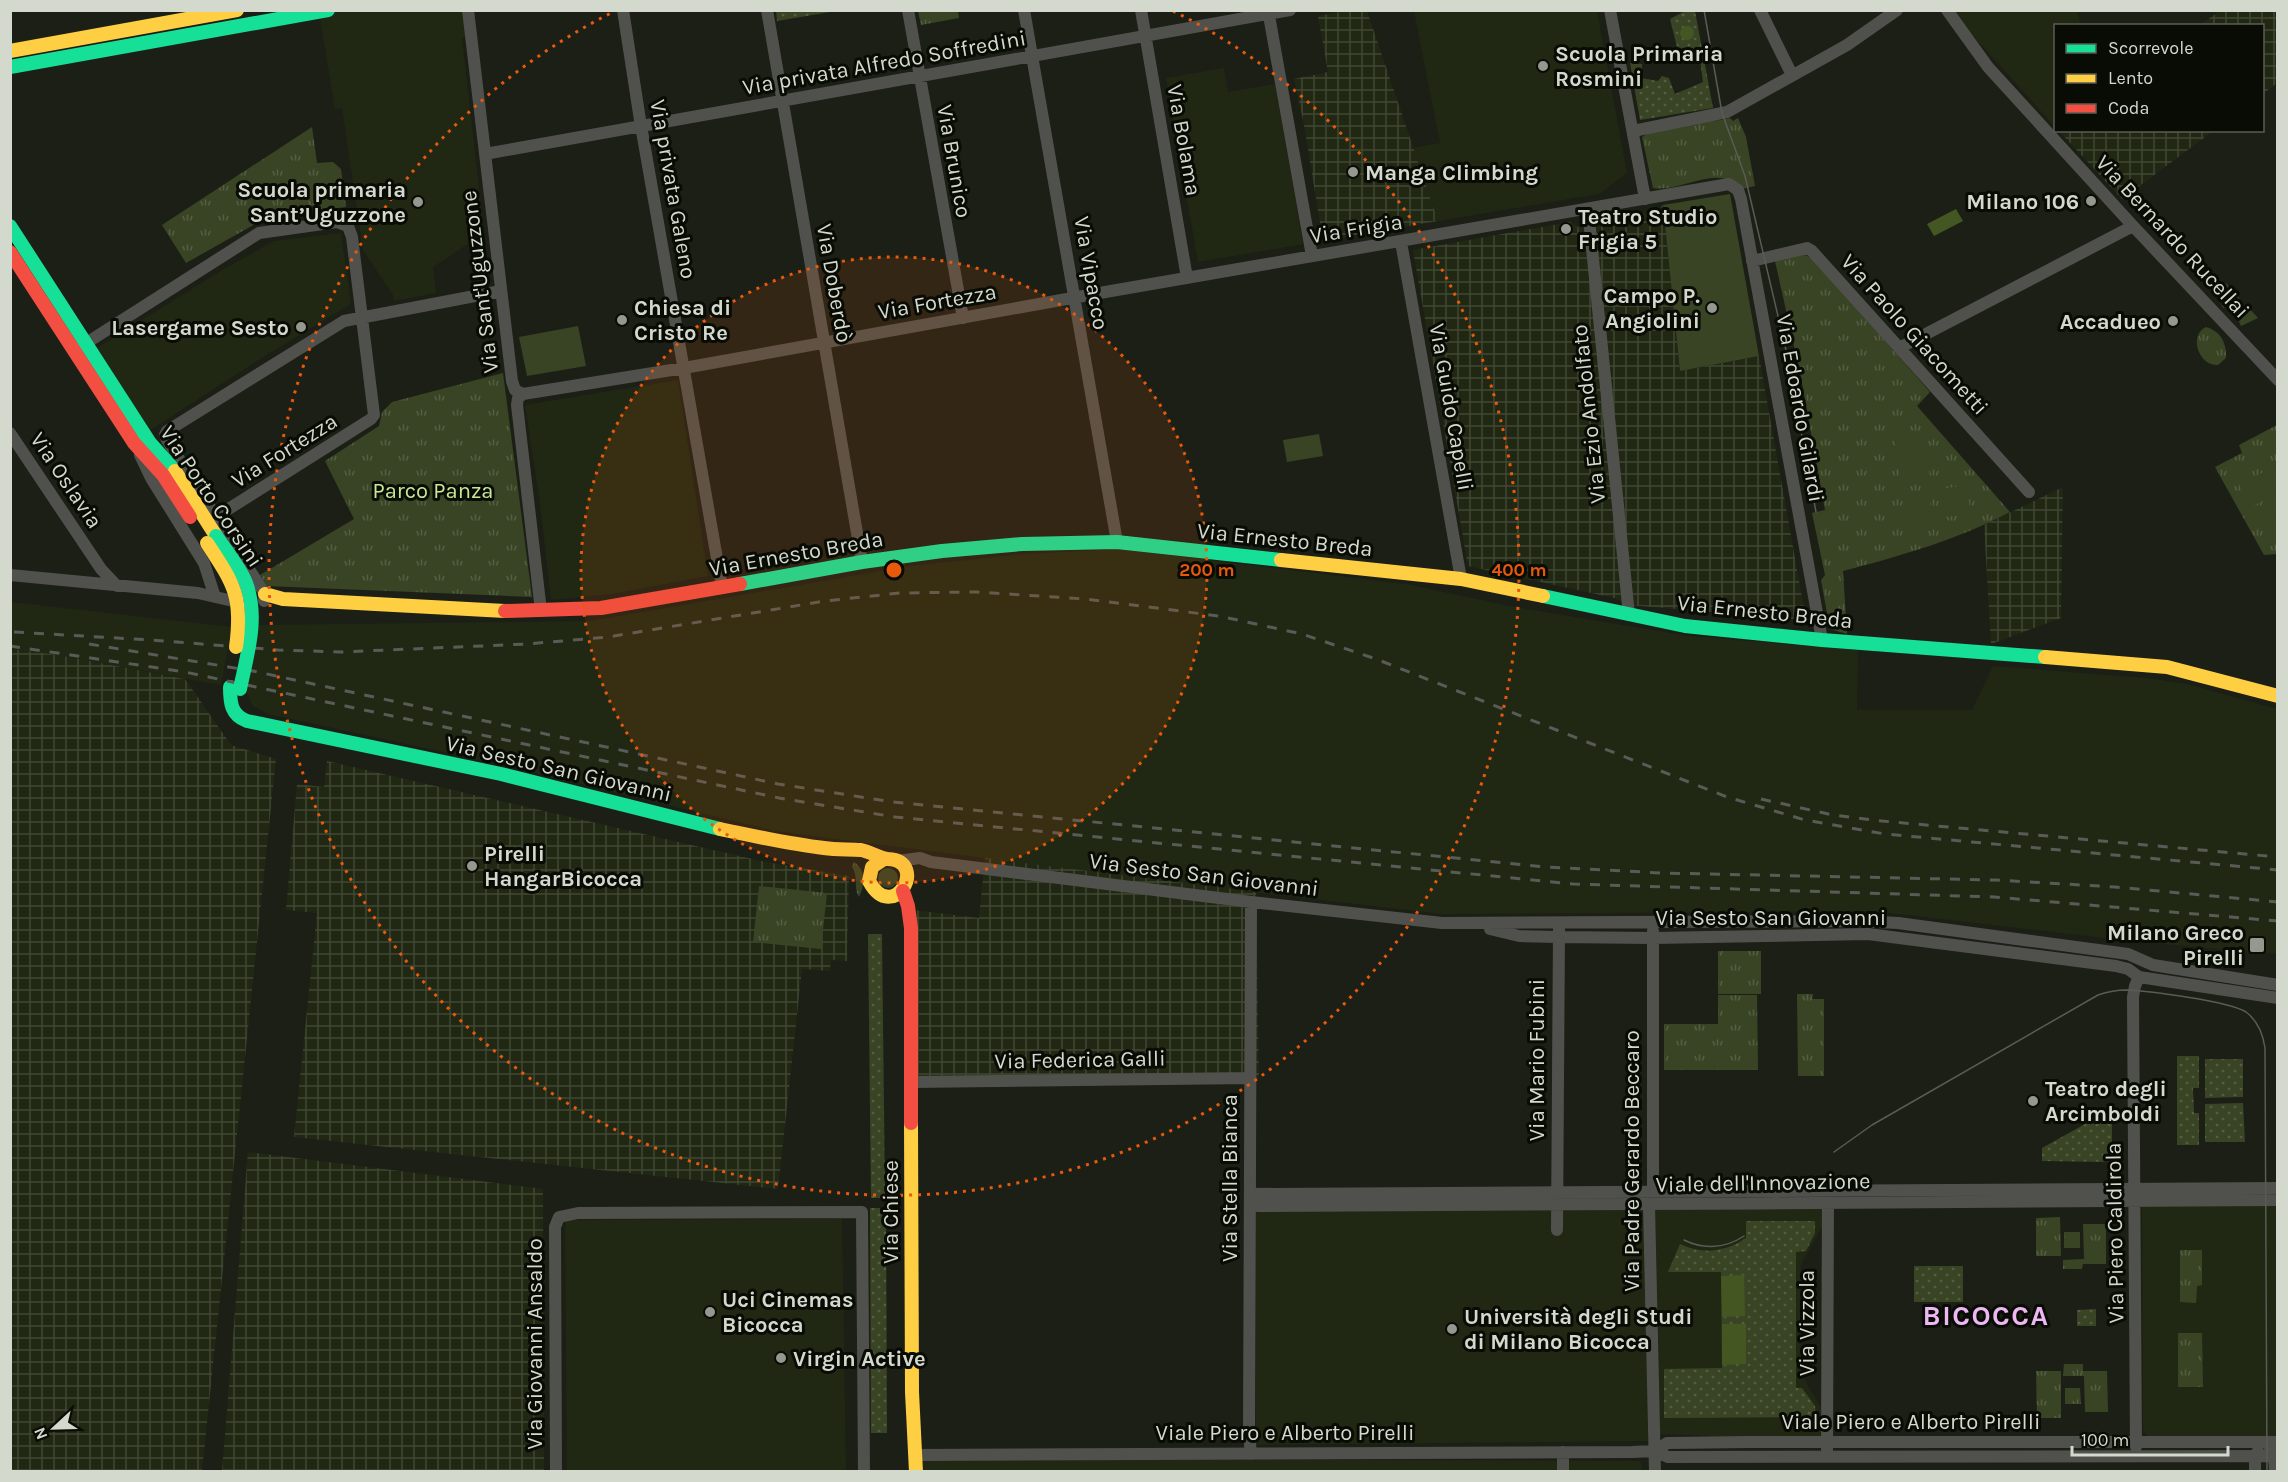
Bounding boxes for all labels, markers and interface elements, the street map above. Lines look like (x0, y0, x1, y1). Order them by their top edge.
legend (2054, 24, 2264, 132)
street label: Via privata Alfredo Soffredini (740, 25, 1028, 101)
text: Scorrevole (2108, 37, 2193, 59)
place label: Scuola Primaria Rosmini (1555, 41, 1723, 92)
marker: Scuola Primaria Rosmini (1536, 59, 1550, 73)
text: Lento (2108, 67, 2153, 89)
street label: Via Bolama (1161, 82, 1207, 198)
text: Coda (2108, 97, 2149, 119)
street label: Via privata Galeno (644, 98, 702, 281)
street label: Via Brunico (931, 103, 977, 220)
street label: Via Bernardo Rucellai (2090, 150, 2254, 324)
place label: Manga Climbing (1365, 160, 1538, 186)
marker: Manga Climbing (1346, 165, 1360, 179)
place label: Scuola primaria Sant’Uguzzone (237, 177, 406, 228)
street label: Via Sant'Uguzzone (456, 189, 504, 375)
place label: Milano 106 (1966, 189, 2079, 215)
marker: Milano 106 (2084, 194, 2098, 208)
marker: Scuola primaria Sant’Uguzzone (411, 195, 425, 209)
place label: Teatro Studio Frigia 5 (1578, 204, 1717, 255)
street label: Via Frigia (1308, 209, 1404, 249)
street label: Via Vipacco (1068, 214, 1114, 332)
street label: Via Doberdò (811, 222, 857, 345)
marker: Teatro Studio Frigia 5 (1559, 222, 1573, 236)
street label: Via Paolo Giacometti (1835, 249, 1993, 420)
street label: Via Fortezza (876, 279, 998, 325)
place label: Campo P. Angiolini (1603, 283, 1700, 334)
place label: Chiesa di Cristo Re (634, 295, 731, 346)
marker: Campo P. Angiolini (1705, 301, 1719, 315)
place label: Accadueo (2060, 309, 2161, 335)
street label: Via Edoardo Gilardi (1771, 312, 1829, 504)
marker: Chiesa di Cristo Re (615, 313, 629, 327)
marker: Accadueo (2166, 314, 2180, 328)
place label: Lasergame Sesto (111, 315, 289, 341)
marker: Lasergame Sesto (294, 320, 308, 334)
street label: Via Guido Capelli (1424, 322, 1479, 493)
street label: Via Ezio Andolfato (1567, 323, 1611, 505)
street label: Via Fortezza (227, 408, 342, 494)
street label: Via Porto Corsini (154, 421, 268, 572)
street label: Via Oslavia (25, 428, 108, 533)
park label: Parco Panza (373, 478, 493, 504)
street label: Via Ernesto Breda (1196, 518, 1374, 562)
street label: Via Ernesto Breda (707, 526, 885, 582)
text: 200 m (1179, 559, 1235, 581)
text: 400 m (1491, 559, 1547, 581)
centre of rings (884, 560, 904, 580)
street label: Via Ernesto Breda (1676, 590, 1854, 634)
street label: Via Sesto San Giovanni (443, 730, 674, 808)
place label: Pirelli HangarBicocca (484, 841, 642, 892)
street label: Via Sesto San Giovanni (1088, 848, 1320, 902)
marker: Pirelli HangarBicocca (465, 859, 479, 873)
street label: Via Sesto San Giovanni (1656, 905, 1886, 931)
place label: Milano Greco Pirelli (2107, 920, 2244, 971)
marker: Milano Greco Pirelli (2248, 936, 2266, 954)
street label: Via Mario Fubini (1524, 979, 1550, 1141)
street label: Via Padre Gerardo Beccaro (1619, 1030, 1645, 1292)
street label: Via Federica Galli (994, 1046, 1166, 1074)
place label: Teatro degli Arcimboldi (2045, 1076, 2167, 1127)
street label: Via Stella Bianca (1217, 1094, 1243, 1262)
marker: Teatro degli Arcimboldi (2026, 1094, 2040, 1108)
street label: Via Piero Caldirola (2100, 1142, 2130, 1324)
street label: Via Chiese (878, 1160, 904, 1264)
street label: Viale dell'Innovazione (1655, 1168, 1871, 1198)
street label: Via Giovanni Ansaldo (522, 1238, 548, 1450)
street label: Via Vizzola (1794, 1270, 1820, 1376)
place label: Uci Cinemas Bicocca (722, 1287, 853, 1338)
district label: BICOCCA (1922, 1299, 2050, 1332)
place label: Università degli Studi di Milano Bicocca (1464, 1304, 1692, 1355)
marker: Uci Cinemas Bicocca (703, 1305, 717, 1319)
marker: Università degli Studi di Milano Bicocca (1445, 1322, 1459, 1336)
place label: Virgin Active (793, 1346, 926, 1372)
marker: Virgin Active (774, 1351, 788, 1365)
north arrow (24, 1398, 84, 1458)
street label: Viale Piero e Alberto Pirelli (1782, 1409, 2040, 1435)
scale bar (2072, 1419, 2228, 1457)
street label: Viale Piero e Alberto Pirelli (1156, 1420, 1414, 1446)
text: N (30, 1425, 52, 1442)
text: 100 m (2081, 1429, 2129, 1451)

